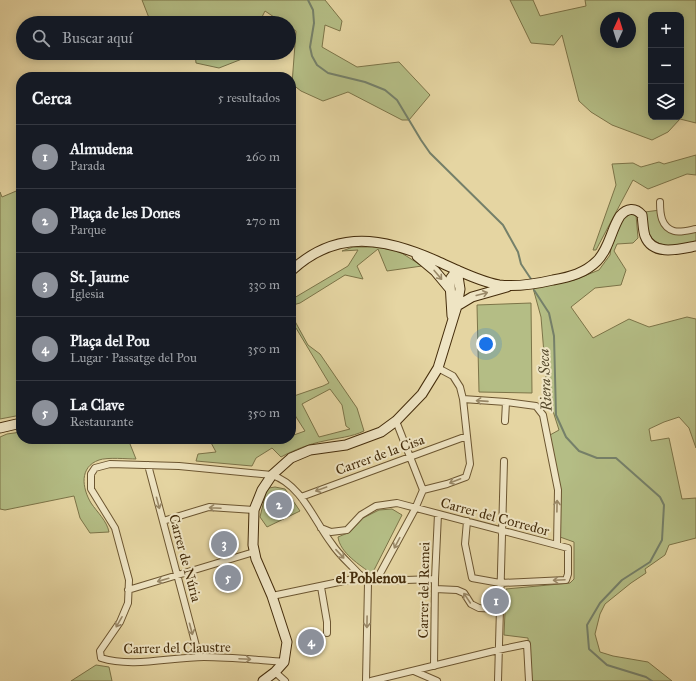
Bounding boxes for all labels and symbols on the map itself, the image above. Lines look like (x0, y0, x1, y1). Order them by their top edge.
north arrow (600, 12, 636, 48)
one-way arrow (433, 270, 442, 280)
one-way arrow (476, 289, 489, 297)
your location (476, 334, 496, 354)
water label: Riera Seca (534, 348, 556, 413)
one-way arrow (476, 397, 489, 404)
street label: Carrer de la Cisa (333, 431, 427, 479)
one-way arrow (450, 478, 462, 486)
one-way arrow (316, 486, 328, 494)
pin: 2 (266, 490, 292, 520)
street label: Carrer del Corredor (439, 494, 552, 540)
one-way arrow (155, 496, 162, 509)
one-way arrow (554, 500, 561, 513)
one-way arrow (209, 504, 222, 511)
street label: Carrer de Núria (165, 512, 205, 604)
pin: 3 (211, 529, 237, 559)
one-way arrow (393, 537, 400, 549)
street label: Carrer del Remei (415, 541, 433, 638)
one-way arrow (335, 549, 345, 559)
pin: 5 (215, 563, 241, 593)
district label: el Poblenou (336, 569, 406, 587)
one-way arrow (157, 576, 170, 584)
one-way arrow (553, 576, 566, 584)
pin: 1 (483, 586, 509, 616)
one-way arrow (463, 593, 471, 604)
one-way arrow (363, 615, 371, 628)
one-way arrow (115, 616, 122, 628)
one-way arrow (188, 622, 195, 635)
pin: 4 (298, 627, 324, 657)
street label: Carrer del Claustre (123, 639, 231, 657)
one-way arrow (238, 656, 251, 663)

